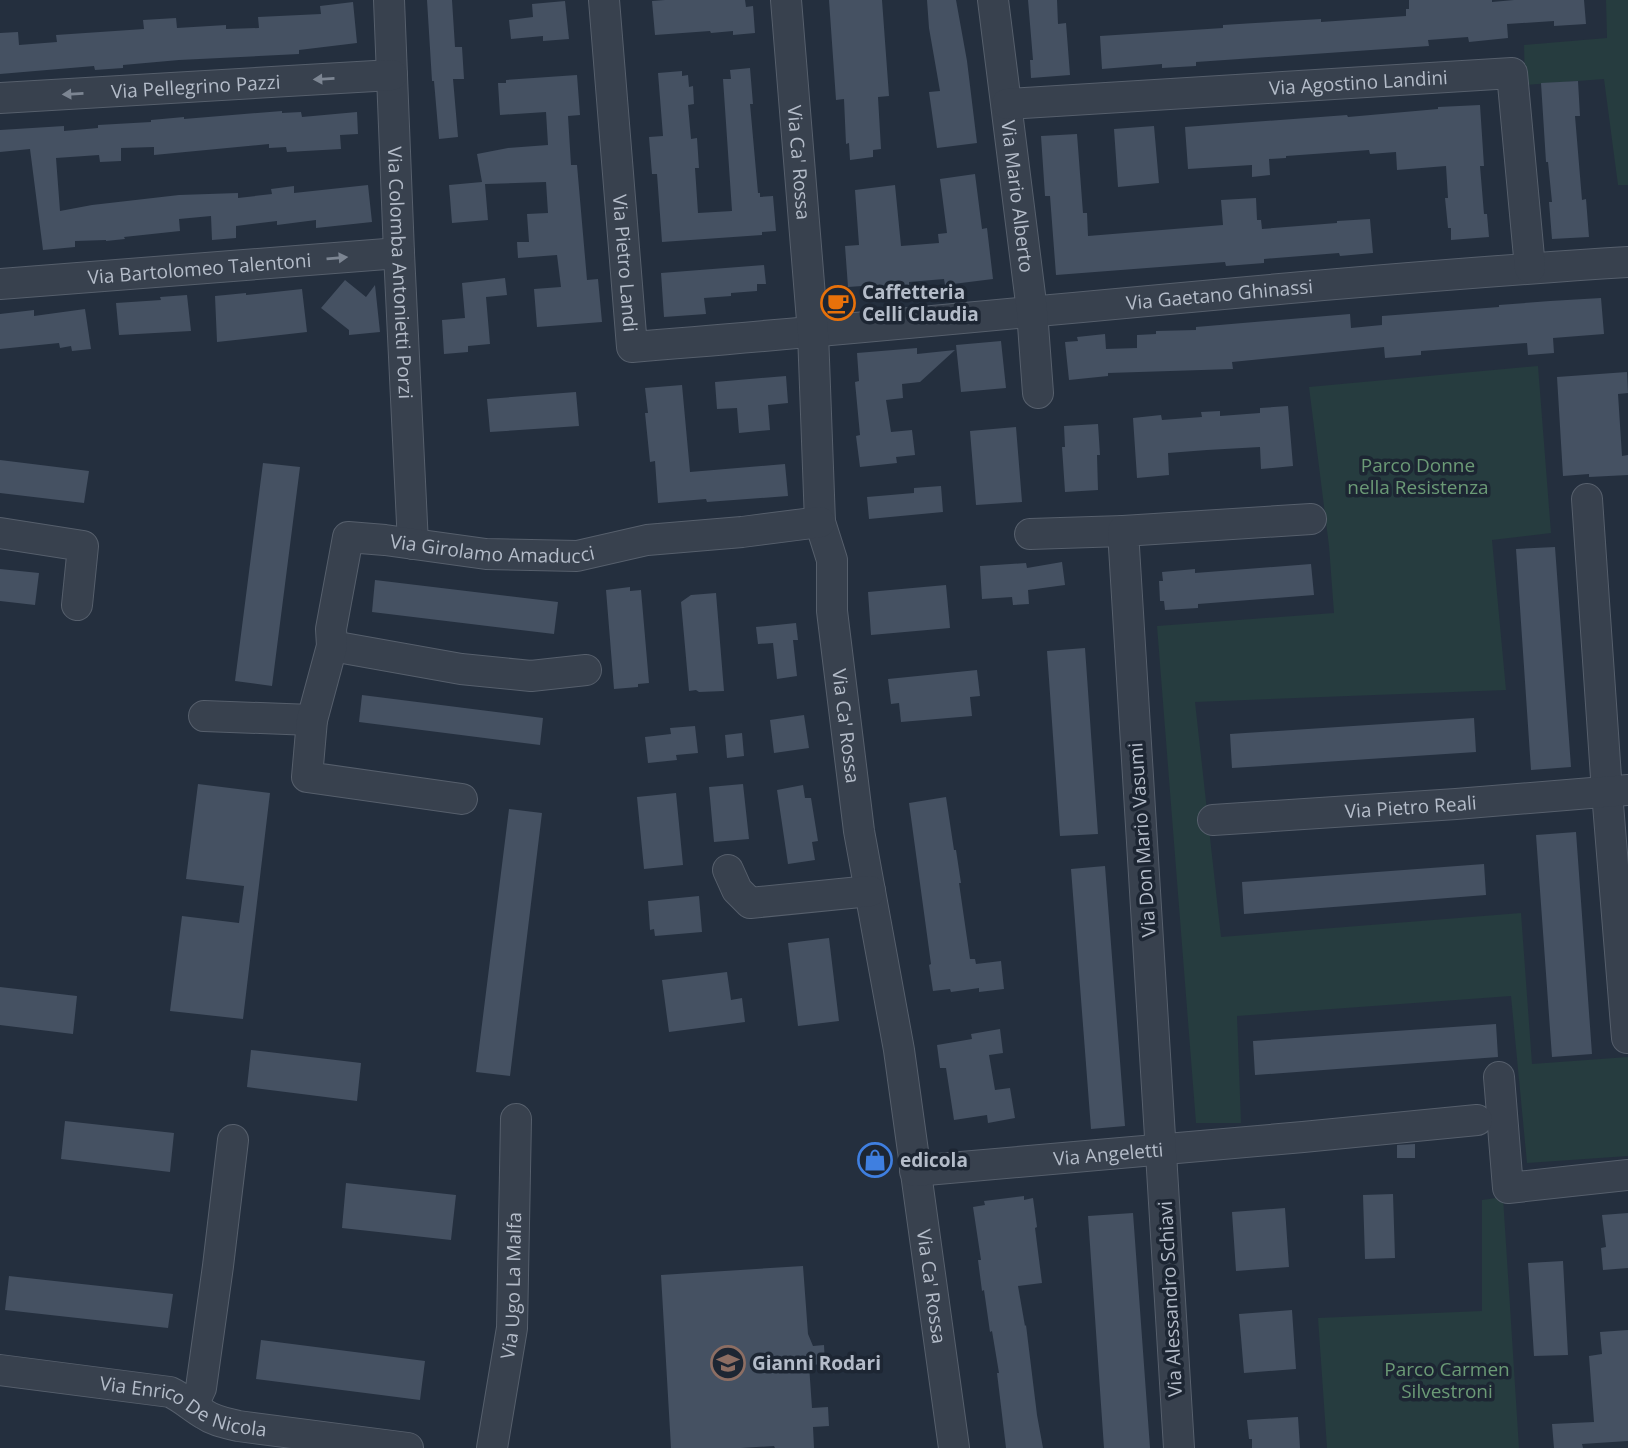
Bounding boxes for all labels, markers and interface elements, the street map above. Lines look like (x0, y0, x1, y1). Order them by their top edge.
street label: Via Agostino Landini (1268, 64, 1449, 101)
street label: Via Pellegrino Pazzi (110, 69, 281, 104)
one-way arrow (313, 74, 335, 85)
one-way arrow (61, 89, 83, 100)
street label: Via Ca' Rossa (782, 104, 817, 221)
street label: Via Mario Alberto (995, 119, 1040, 274)
street label: Via Colomba Antonietti Porzi (382, 146, 419, 400)
street label: Via Pietro Landi (607, 193, 644, 333)
street label: Via Bartolomeo Talentoni (87, 247, 312, 290)
one-way arrow (326, 252, 348, 263)
street label: Via Gaetano Ghinassi (1125, 273, 1314, 316)
place label: Caffetteria Celli Claudia (862, 279, 979, 327)
cafe icon: Caffetteria Celli Claudia (819, 284, 857, 322)
park label: Parco Donne nella Resistenza (1347, 452, 1489, 500)
street label: Via Girolamo Amaducci (388, 528, 597, 569)
street label: Via Ca' Rossa (826, 667, 866, 785)
street label: Via Don Mario Vasumi (1122, 742, 1162, 938)
street label: Via Pietro Reali (1344, 789, 1477, 824)
street label: Via Angeletti (1052, 1136, 1164, 1172)
shop icon: edicola (856, 1141, 894, 1179)
place label: edicola (900, 1147, 968, 1173)
street label: Via Alessandro Schiavi (1152, 1200, 1188, 1398)
street label: Via Ugo La Malfa (494, 1212, 527, 1361)
street label: Via Ca' Rossa (911, 1228, 952, 1345)
school or university icon: Gianni Rodari (709, 1344, 747, 1382)
place label: Gianni Rodari (752, 1350, 881, 1376)
park label: Parco Carmen Silvestroni (1384, 1356, 1510, 1404)
street label: Via Enrico De Nicola (98, 1370, 268, 1443)

